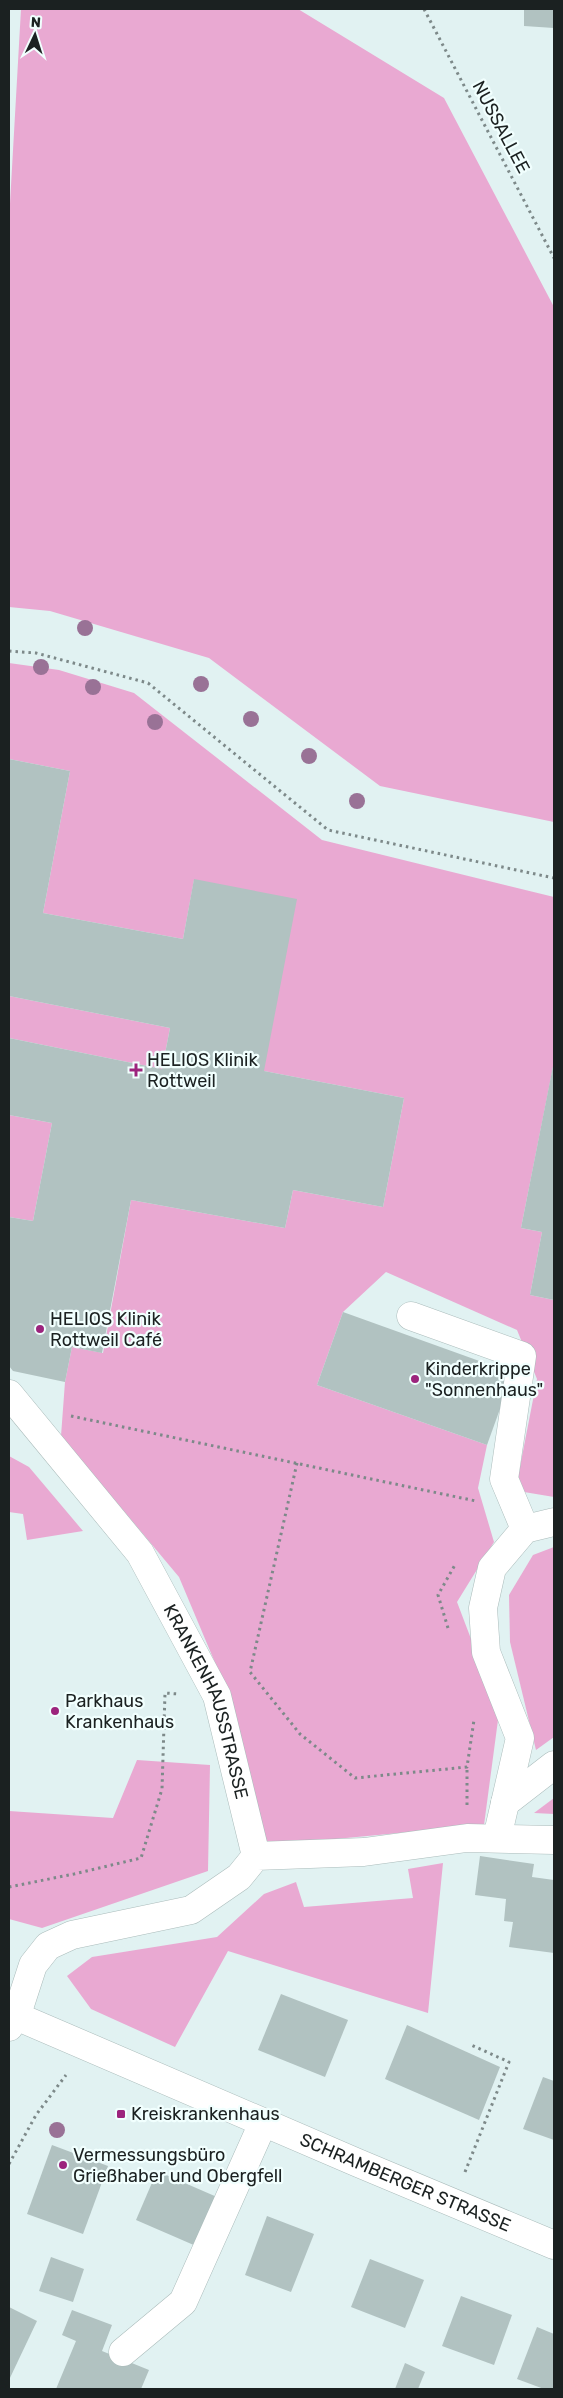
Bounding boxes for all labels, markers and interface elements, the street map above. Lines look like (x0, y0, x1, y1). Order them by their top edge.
north arrow (10, 10, 60, 60)
text: N (30, 14, 41, 31)
street label: NUSSALLEE (467, 77, 535, 177)
place label: HELIOS Klinik Rottweil (147, 1049, 258, 1092)
marker: HELIOS Klinik Rottweil (129, 1063, 143, 1077)
place label: HELIOS Klinik Rottweil Café (50, 1308, 162, 1351)
marker: HELIOS Klinik Rottweil Café (34, 1323, 46, 1335)
place label: Kinderkrippe "Sonnenhaus" (425, 1358, 543, 1401)
marker: Kinderkrippe "Sonnenhaus" (409, 1373, 421, 1385)
street label: KRANKENHAUSSTRASSE (159, 1600, 253, 1801)
place label: Parkhaus Krankenhaus (65, 1690, 174, 1733)
marker: Parkhaus Krankenhaus (49, 1705, 61, 1717)
place label: Kreiskrankenhaus (131, 2103, 280, 2125)
marker: Kreiskrankenhaus (115, 2108, 127, 2120)
street label: SCHRAMBERGER STRASSE (296, 2128, 514, 2237)
place label: Vermessungsbüro Grießhaber und Obergfell (73, 2144, 282, 2187)
marker: Vermessungsbüro Grießhaber und Obergfell (57, 2159, 69, 2171)

